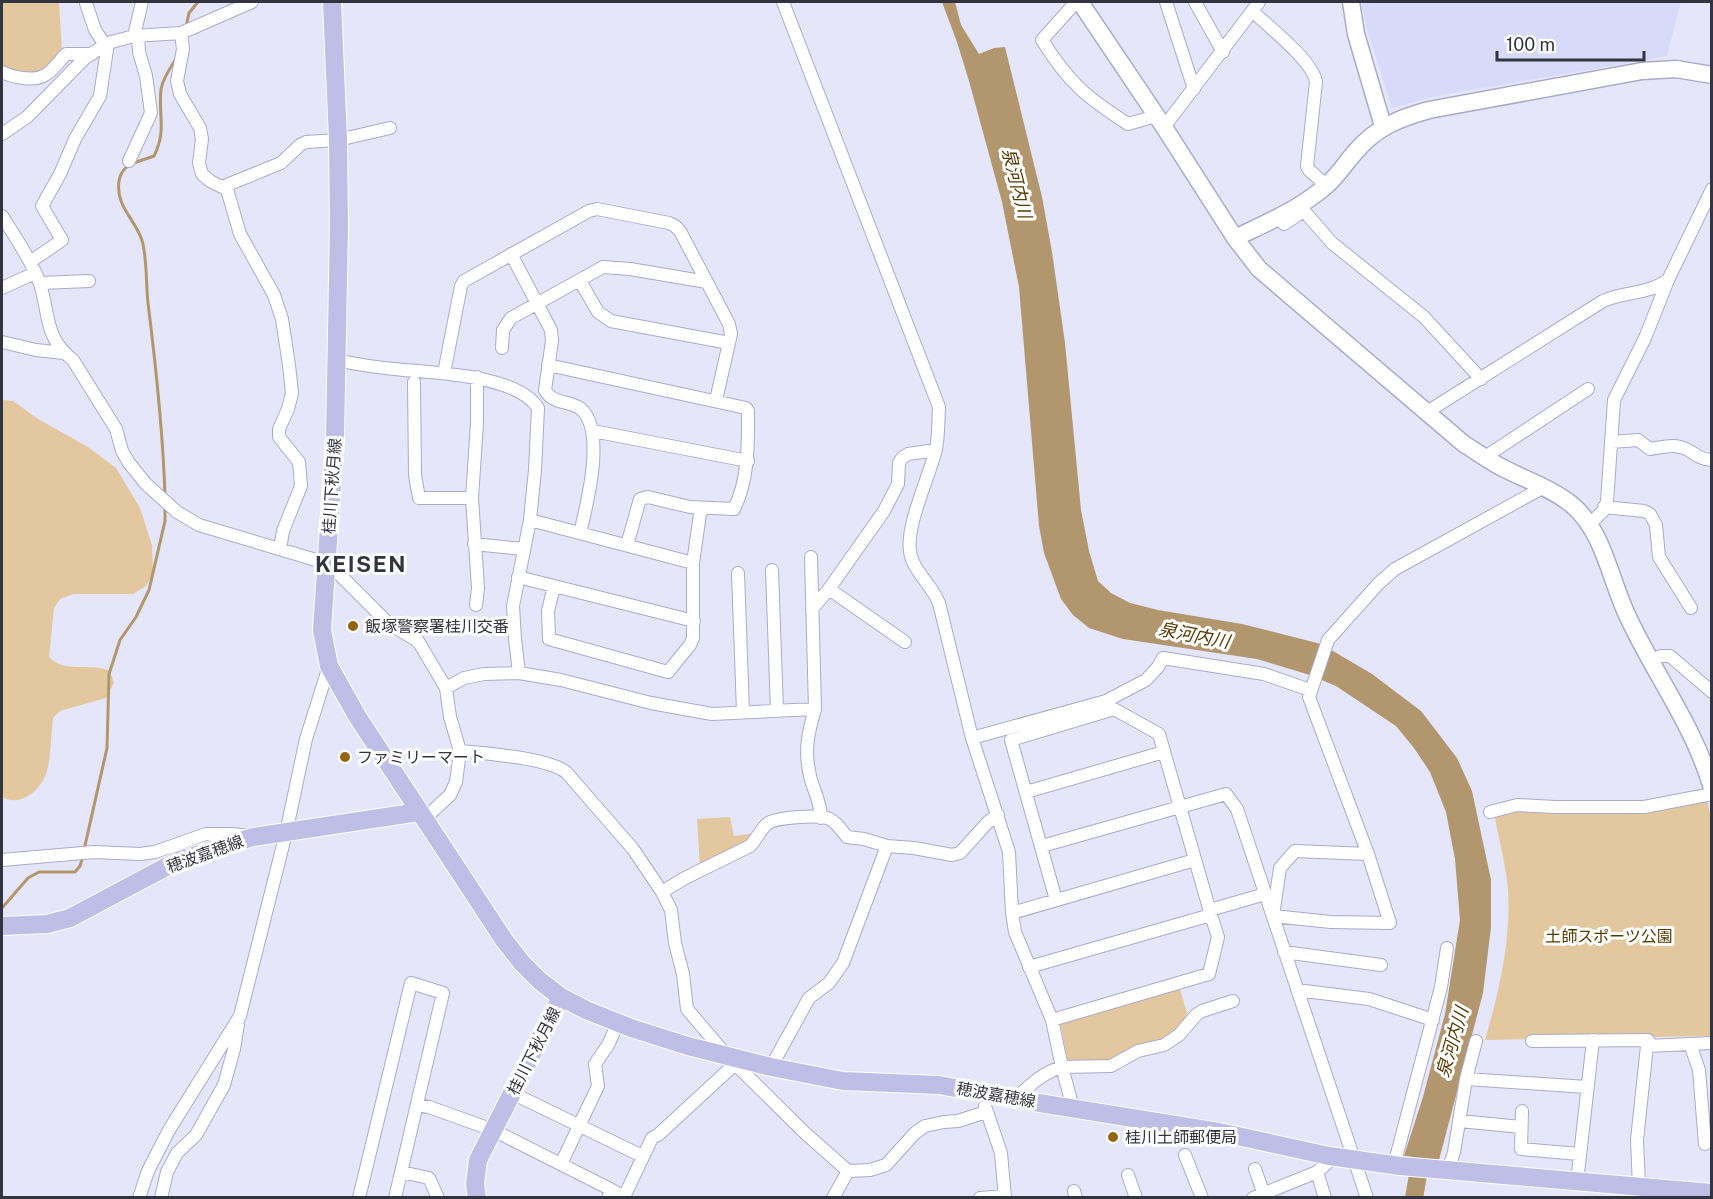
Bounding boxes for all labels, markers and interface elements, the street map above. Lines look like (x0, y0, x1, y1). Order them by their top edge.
scale bar (1497, 24, 1644, 62)
text: 100 m (1506, 34, 1555, 55)
water label: 泉河内川 (998, 146, 1036, 222)
street label: 桂川下秋月線 (319, 437, 345, 535)
district label: KEISEN (315, 551, 407, 577)
place label: 飯塚警察署桂川交番 (365, 617, 509, 636)
water label: 泉河内川 (1157, 618, 1233, 653)
marker: 飯塚警察署桂川交番 (346, 619, 360, 633)
place label: ファミリーマート (357, 748, 485, 767)
marker: ファミリーマート (338, 750, 352, 764)
street label: 穂波嘉穂線 (164, 831, 246, 877)
park label: 土師スポーツ公園 (1545, 927, 1673, 946)
water label: 泉河内川 (1432, 1003, 1473, 1079)
street label: 桂川下秋月線 (504, 1004, 564, 1098)
street label: 穂波嘉穂線 (955, 1079, 1037, 1111)
place label: 桂川土師郵便局 (1125, 1128, 1237, 1147)
marker: 桂川土師郵便局 (1106, 1130, 1120, 1144)

